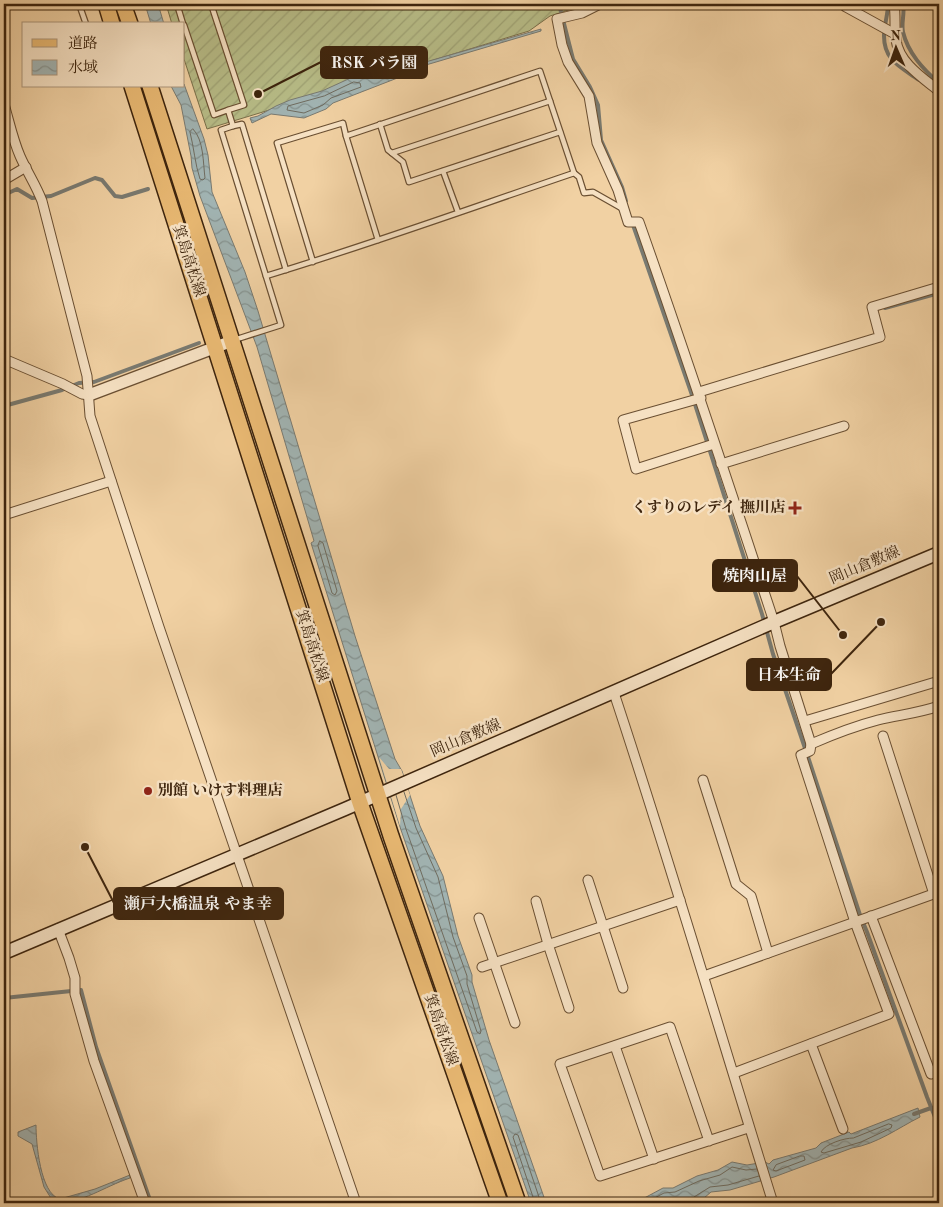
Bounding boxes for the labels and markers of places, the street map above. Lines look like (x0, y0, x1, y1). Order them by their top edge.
callout: RSK バラ園 (321, 47, 427, 78)
place label: くすりのレデイ 撫川店 (632, 499, 785, 516)
marker: くすりのレデイ 撫川店 (789, 502, 801, 514)
callout: 焼肉山屋 (713, 560, 797, 591)
callout: 日本生命 (747, 659, 831, 690)
place label: 別館 いけす料理店 (158, 782, 282, 799)
marker: 別館 いけす料理店 (142, 785, 154, 797)
callout: 瀬戸大橋温泉 やま幸 (114, 888, 283, 919)

